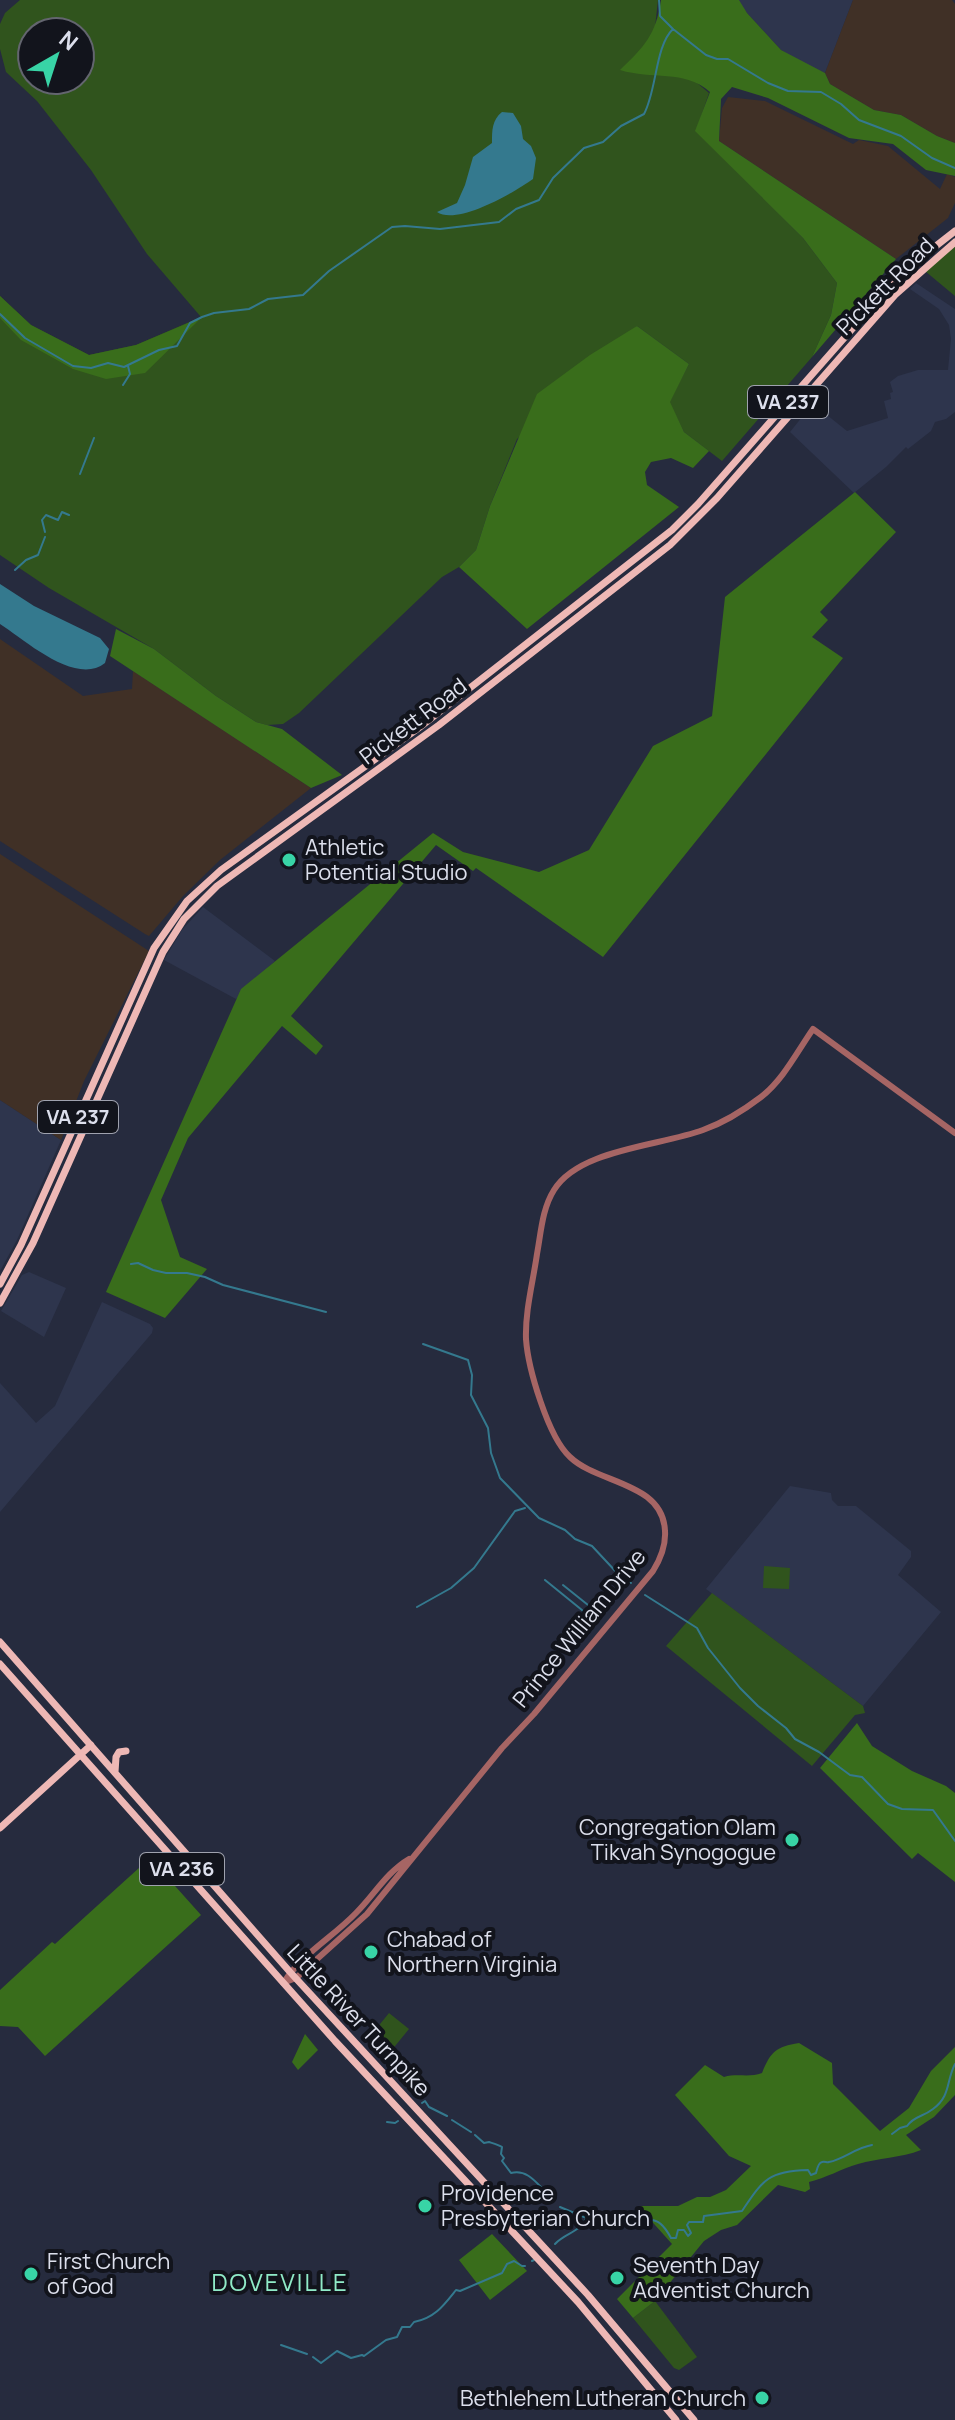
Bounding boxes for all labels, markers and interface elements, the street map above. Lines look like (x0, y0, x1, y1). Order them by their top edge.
north arrow (16, 16, 96, 96)
text: N (53, 24, 84, 57)
street label: Pickett Road (829, 230, 941, 342)
road number: VA 237 (748, 386, 828, 418)
street label: Pickett Road (353, 671, 473, 771)
place label: Athletic Potential Studio (305, 832, 468, 887)
marker: Athletic Potential Studio (280, 851, 298, 869)
road number: VA 237 (38, 1101, 118, 1133)
street label: Prince William Drive (506, 1542, 652, 1714)
place label: Congregation Olam Tikvah Synogogue (579, 1812, 776, 1867)
marker: Congregation Olam Tikvah Synogogue (783, 1831, 801, 1849)
road number: VA 236 (140, 1853, 224, 1885)
place label: Chabad of Northern Virginia (387, 1924, 557, 1979)
street label: Little River Turnpike (281, 1937, 438, 2103)
marker: Chabad of Northern Virginia (362, 1943, 380, 1961)
place label: Providence Presbyterian Church (441, 2178, 650, 2233)
marker: Providence Presbyterian Church (416, 2197, 434, 2215)
place label: First Church of God (47, 2246, 170, 2301)
place label: Seventh Day Adventist Church (633, 2250, 810, 2305)
marker: First Church of God (22, 2265, 40, 2283)
district label: DOVEVILLE (211, 2265, 349, 2298)
marker: Seventh Day Adventist Church (608, 2269, 626, 2287)
place label: Bethlehem Lutheran Church (460, 2383, 746, 2413)
marker: Bethlehem Lutheran Church (753, 2389, 771, 2407)

